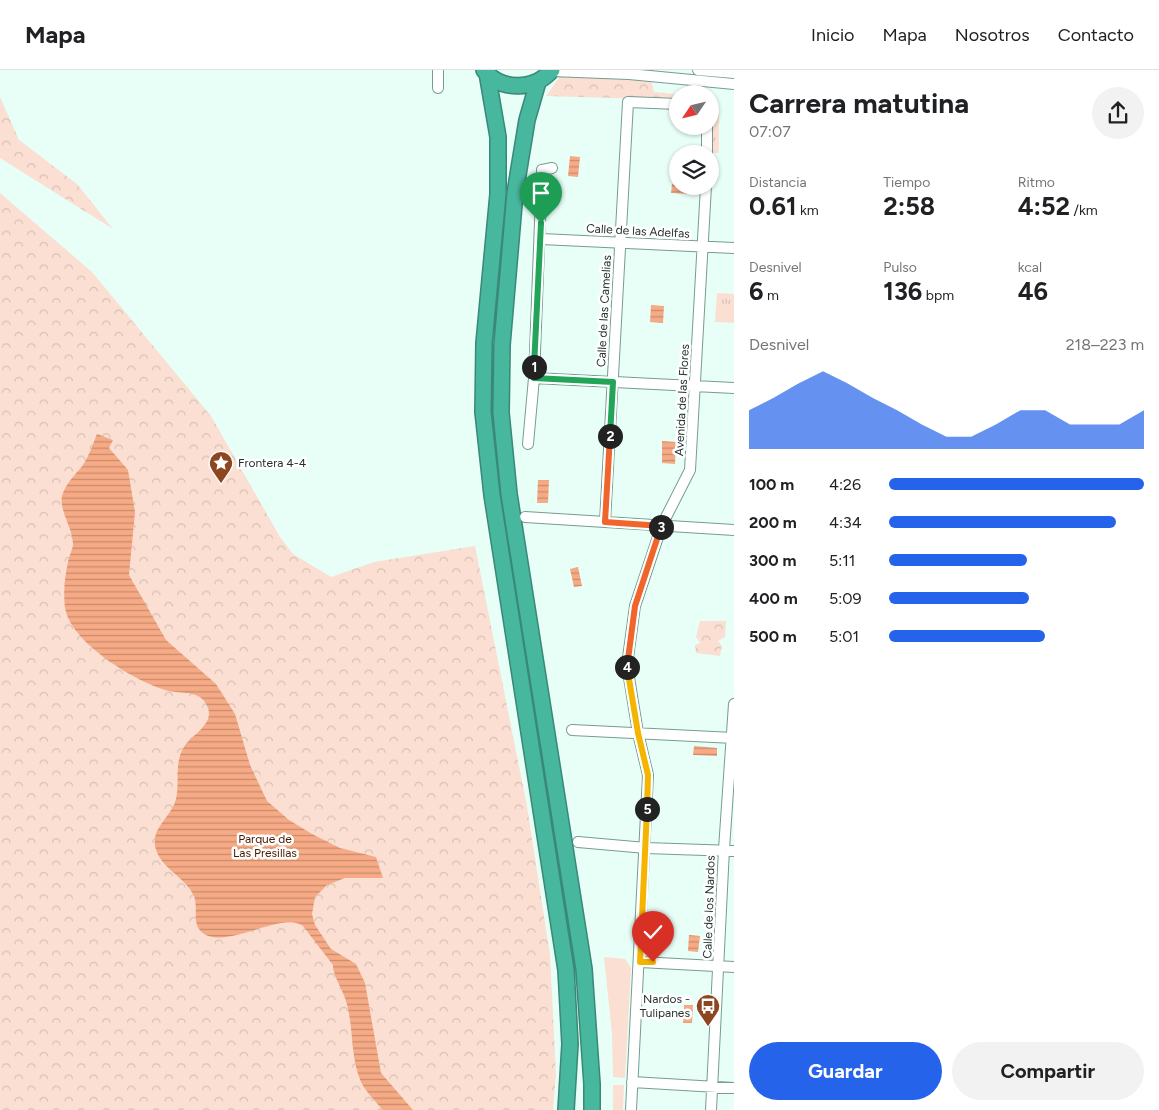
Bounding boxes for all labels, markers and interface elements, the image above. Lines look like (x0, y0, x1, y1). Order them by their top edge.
text: Mapa (25, 20, 86, 49)
text: Inicio (811, 24, 855, 46)
text: Mapa (883, 24, 927, 46)
text: Nosotros (955, 24, 1030, 46)
text: Contacto (1058, 24, 1134, 46)
north arrow (669, 85, 719, 135)
map controls (669, 85, 719, 195)
text: Carrera matutina (749, 86, 969, 120)
button: share (1092, 87, 1144, 139)
text: 07:07 (749, 122, 791, 141)
button: layers (669, 145, 719, 195)
pin (520, 172, 562, 223)
text: Distancia (749, 174, 807, 191)
text: Tiempo (883, 174, 930, 191)
text: Ritmo (1018, 174, 1055, 191)
icon: arrive (527, 179, 555, 207)
text: 0.61 (749, 191, 796, 221)
text: 2:58 (883, 191, 935, 221)
text: 4:52 (1018, 191, 1070, 221)
text: km (796, 202, 819, 219)
text: /km (1070, 202, 1098, 219)
street label: Calle de las Adelfas (586, 221, 691, 241)
street label: Calle de las Camelias (594, 254, 614, 367)
text: Desnivel (749, 259, 802, 276)
text: Pulso (883, 259, 917, 276)
text: kcal (1018, 259, 1042, 276)
text: 6 (749, 276, 764, 306)
text: 136 (883, 276, 922, 306)
text: 46 (1018, 276, 1048, 306)
text: m (764, 287, 779, 304)
text: bpm (922, 287, 954, 304)
text: Desnivel (749, 335, 809, 354)
text: 218–223 m (1066, 335, 1144, 354)
street label: Avenida de las Flores (672, 343, 692, 457)
pin: 1 (522, 354, 546, 380)
text: 1 (532, 359, 537, 376)
pin: 2 (598, 424, 622, 448)
text: 2 (606, 428, 615, 445)
place icon: Frontera 4-4 (208, 450, 234, 484)
place label: Frontera 4-4 (238, 456, 307, 470)
text: 100 m (749, 475, 794, 494)
text: 4:26 (829, 475, 861, 494)
text: 200 m (749, 513, 797, 532)
text: 4:34 (829, 513, 862, 532)
pin: 3 (648, 514, 674, 540)
text: 3 (658, 519, 665, 536)
text: 300 m (749, 551, 796, 570)
text: 5:11 (829, 551, 855, 570)
text: 400 m (749, 589, 798, 608)
text: 5:09 (829, 589, 862, 608)
text: 500 m (749, 627, 797, 646)
text: 5:01 (829, 627, 859, 646)
pin: 4 (614, 654, 640, 680)
text: 4 (623, 659, 632, 676)
pin: 5 (634, 796, 660, 822)
text: 5 (643, 801, 652, 818)
park label: Parque de Las Presillas (233, 832, 297, 860)
street label: Calle de los Nardos (700, 855, 718, 959)
pin (632, 911, 674, 962)
icon: check (639, 918, 667, 946)
place label: Nardos - Tulipanes (640, 992, 690, 1020)
bus stop icon: Nardos - Tulipanes (695, 993, 721, 1027)
button: Guardar (749, 1042, 942, 1100)
button: Compartir (952, 1042, 1144, 1100)

